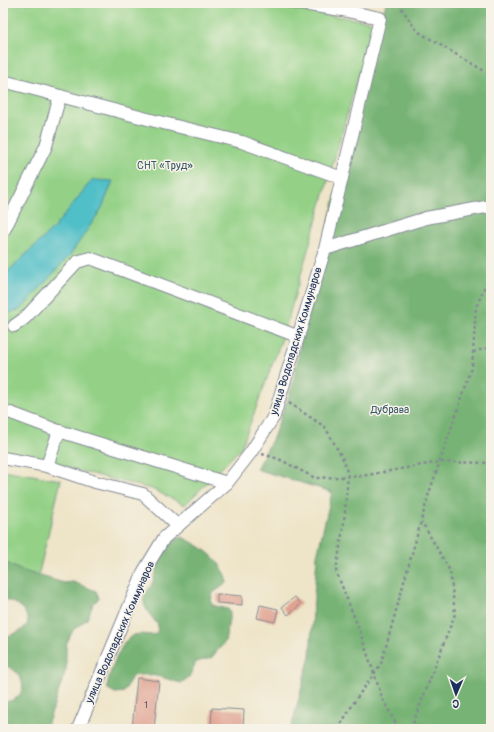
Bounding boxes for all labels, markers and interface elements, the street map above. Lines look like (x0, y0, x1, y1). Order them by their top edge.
park label: СНТ «Труд» (137, 159, 193, 172)
street label: улица Водопадских Коммунаров (267, 265, 325, 418)
park label: Дубрава (370, 403, 409, 416)
street label: улица Водопадских Коммунаров (82, 559, 157, 706)
north arrow (436, 674, 476, 714)
text: С (452, 697, 459, 710)
house number: 1 (144, 700, 148, 711)

